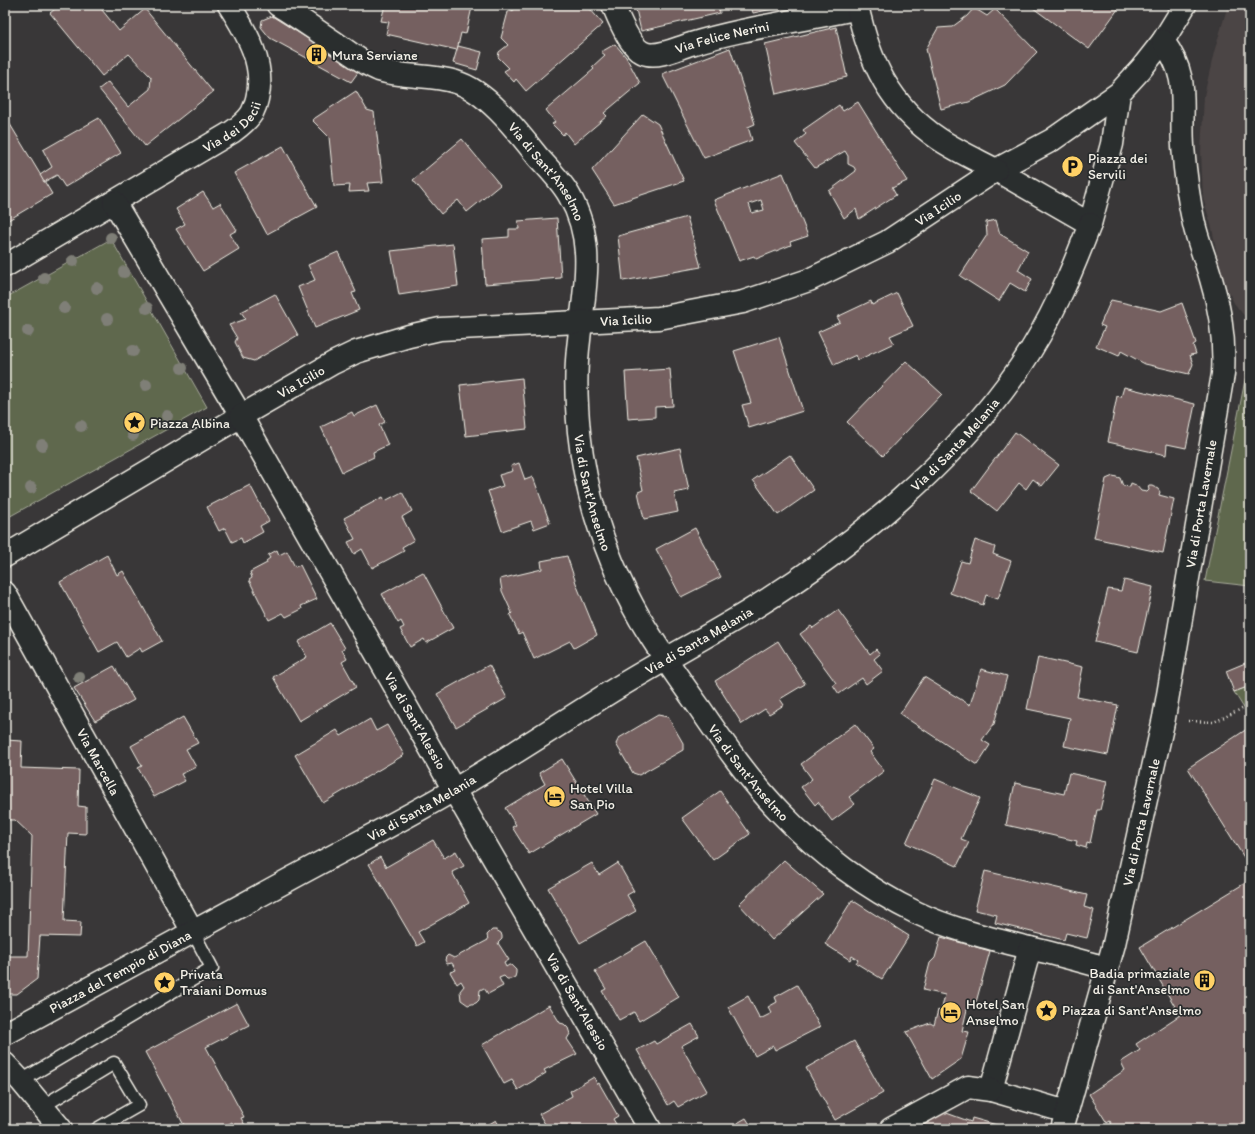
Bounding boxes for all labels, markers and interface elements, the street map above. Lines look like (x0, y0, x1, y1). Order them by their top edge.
street label: Via Felice Nerini (673, 17, 771, 57)
building icon: Mura Serviane (304, 42, 330, 68)
place label: Mura Serviane (332, 47, 418, 64)
street label: Via dei Decii (199, 99, 264, 156)
street label: Via di Sant'Anselmo (505, 119, 588, 223)
place label: Piazza dei Servili (1088, 150, 1148, 183)
parking icon: Piazza dei Servili (1060, 153, 1086, 179)
street label: Via Icilio (912, 187, 964, 230)
street label: Via Icilio (600, 310, 652, 329)
street label: Via Icilio (274, 361, 328, 402)
street label: Via di Santa Melania (907, 394, 1003, 495)
place icon: Piazza Albina (122, 410, 148, 436)
place label: Piazza Albina (150, 415, 230, 432)
street label: Via di Sant'Anselmo (571, 434, 615, 553)
street label: Via di Porta Lavernale (1181, 438, 1220, 569)
street label: Via di Santa Melania (642, 602, 756, 678)
street label: Via di Sant'Alessio (380, 669, 450, 773)
street label: Via di Sant'Anselmo (705, 721, 793, 825)
street label: Via Marcella (73, 725, 124, 798)
street label: Via di Porta Lavernale (1119, 757, 1163, 887)
street label: Via di Santa Melania (364, 770, 479, 845)
place label: Hotel Villa San Pio (570, 780, 634, 813)
hotel icon: Hotel Villa San Pio (542, 783, 568, 809)
street label: Piazza del Tempio di Diana (46, 926, 194, 1017)
street label: Via di Sant'Alessio (542, 950, 612, 1054)
place label: Badia primaziale di Sant'Anselmo (1089, 965, 1190, 998)
place label: Privata Traiani Domus (180, 966, 267, 999)
building icon: Badia primaziale di Sant'Anselmo (1192, 968, 1218, 994)
place icon: Privata Traiani Domus (151, 969, 177, 995)
place label: Hotel San Anselmo (966, 996, 1025, 1029)
place icon: Piazza di Sant'Anselmo (1033, 997, 1059, 1023)
hotel icon: Hotel San Anselmo (938, 999, 964, 1025)
place label: Piazza di Sant'Anselmo (1062, 1002, 1201, 1019)

